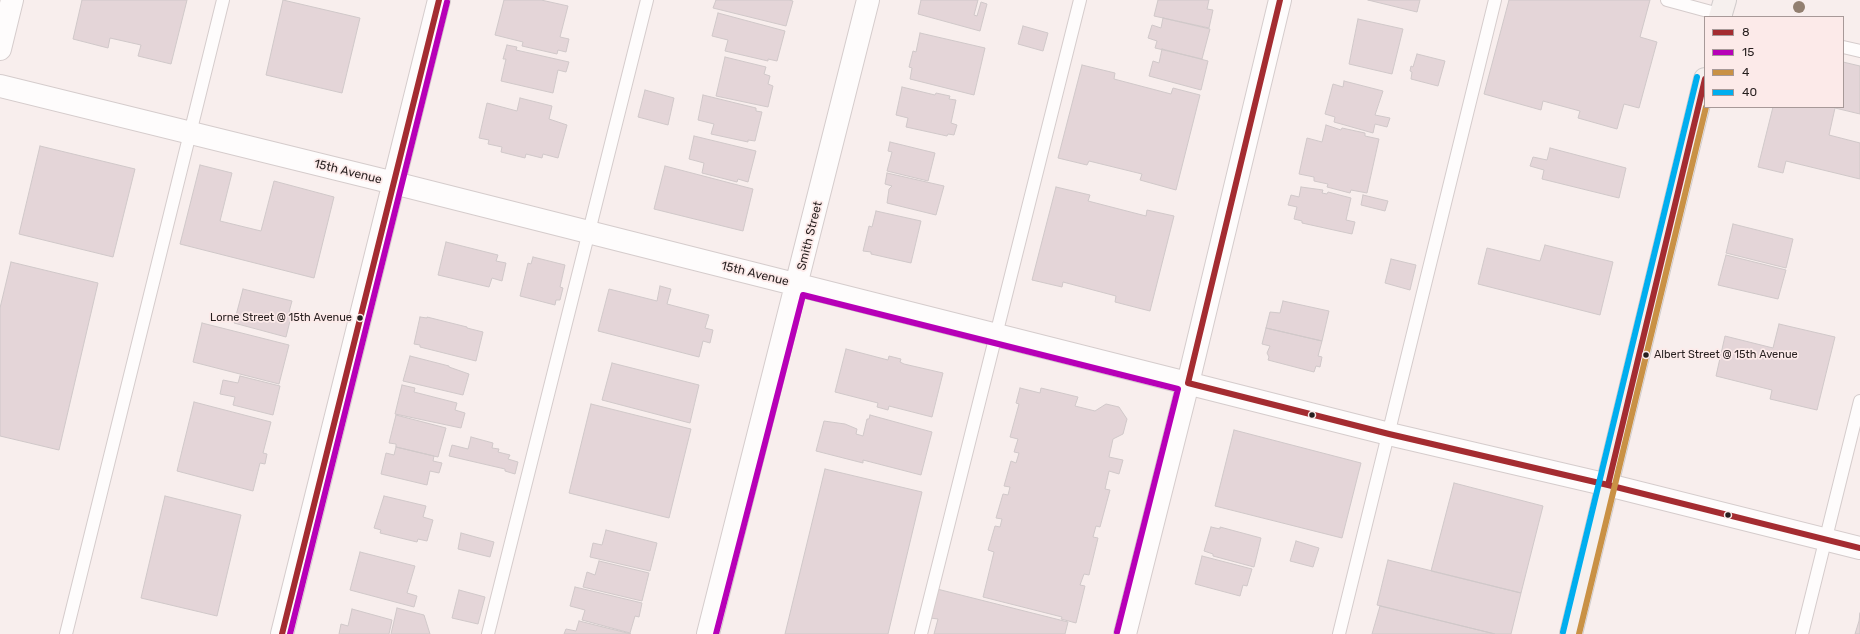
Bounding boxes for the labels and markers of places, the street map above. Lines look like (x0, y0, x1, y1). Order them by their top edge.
place label: Lorne Street @ 15th Avenue (210, 311, 352, 325)
marker: Lorne Street @ 15th Avenue (355, 313, 365, 323)
place label: Albert Street @ 15th Avenue (1654, 348, 1798, 362)
marker: Albert Street @ 15th Avenue (1641, 350, 1651, 360)
unlabelled marker (1307, 410, 1317, 420)
unlabelled marker (1723, 510, 1733, 520)

